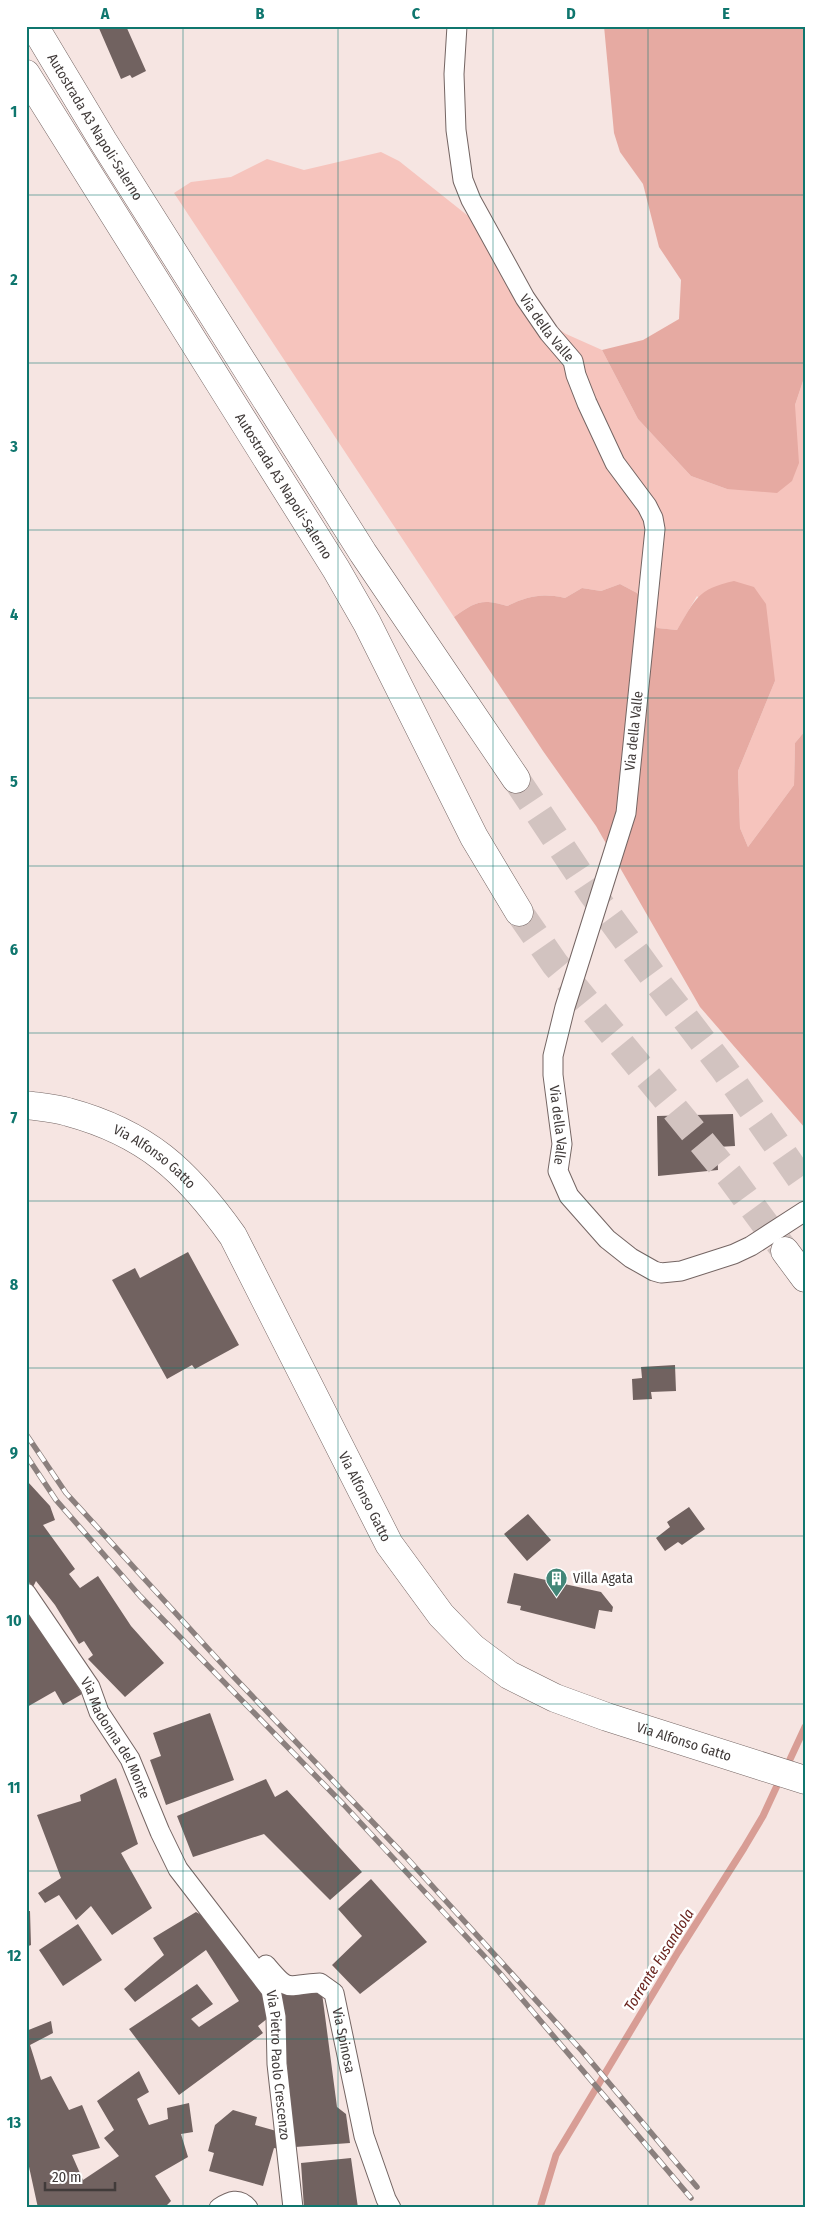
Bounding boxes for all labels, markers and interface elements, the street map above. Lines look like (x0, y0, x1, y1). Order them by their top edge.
text: A (100, 4, 110, 23)
text: B (256, 4, 265, 23)
text: C (412, 4, 421, 23)
text: D (566, 4, 576, 23)
text: E (722, 4, 730, 23)
street label: Autostrada A3 Napoli-Salerno (44, 50, 147, 203)
text: 1 (11, 102, 17, 121)
text: 2 (9, 270, 18, 289)
street label: Via della Valle (516, 291, 578, 365)
street label: Autostrada A3 Napoli-Salerno (232, 410, 336, 562)
text: 3 (9, 437, 18, 456)
text: 4 (10, 605, 18, 624)
street label: Via della Valle (621, 690, 647, 772)
text: 5 (10, 772, 18, 791)
text: 6 (10, 940, 18, 959)
street label: Via della Valle (546, 1084, 571, 1166)
text: 7 (11, 1108, 18, 1127)
street label: Via Alfonso Gatto (111, 1121, 199, 1192)
text: 8 (10, 1275, 19, 1294)
text: 9 (10, 1443, 18, 1462)
street label: Via Alfonso Gatto (335, 1449, 395, 1544)
building icon: Villa Agata (545, 1566, 569, 1597)
place label: Villa Agata (573, 1570, 633, 1587)
text: 10 (6, 1611, 22, 1630)
street label: Via Madonna del Monte (77, 1674, 154, 1801)
street label: Via Alfonso Gatto (634, 1718, 734, 1765)
text: 11 (7, 1778, 21, 1797)
water label: Torrente Fusandola (620, 1905, 698, 2014)
text: 12 (7, 1946, 22, 1965)
street label: Via Pietro Paolo Crescenzo (263, 1989, 294, 2141)
street label: Via Spinosa (329, 2006, 359, 2075)
text: 13 (7, 2113, 22, 2132)
scale bar (45, 2159, 115, 2191)
text: 20 m (52, 2168, 82, 2186)

